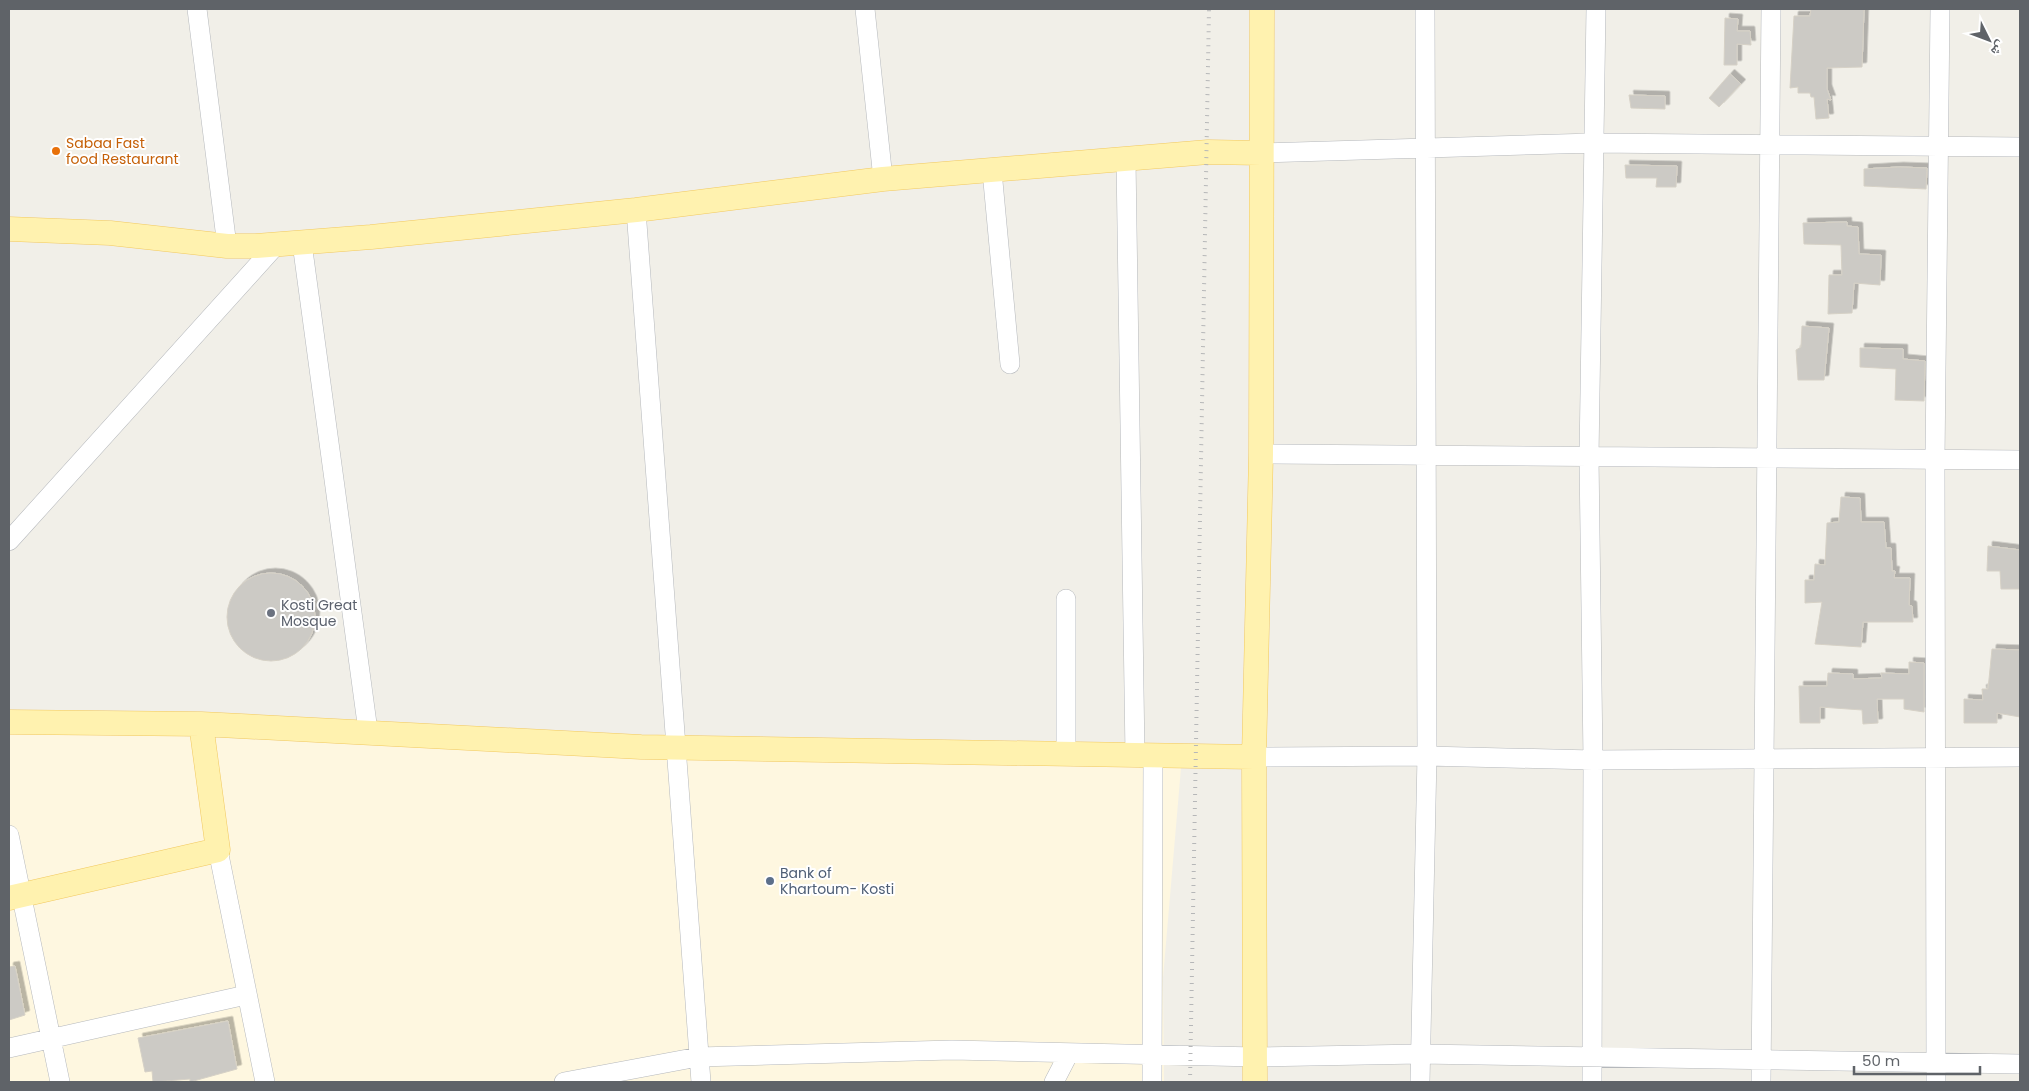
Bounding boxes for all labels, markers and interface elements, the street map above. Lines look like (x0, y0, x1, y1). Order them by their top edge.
north arrow (1964, 15, 2014, 65)
text: ش (1986, 36, 2011, 61)
place label: Sabaa Fast food Restaurant (66, 133, 179, 169)
marker: Sabaa Fast food Restaurant (50, 145, 62, 157)
place label: Kosti Great Mosque (281, 595, 357, 631)
marker: Kosti Great Mosque (265, 607, 277, 619)
place label: Bank of Khartoum- Kosti (780, 863, 894, 899)
marker: Bank of Khartoum- Kosti (764, 875, 776, 887)
scale bar (1854, 1044, 1980, 1076)
text: 50 m (1862, 1050, 1900, 1071)

